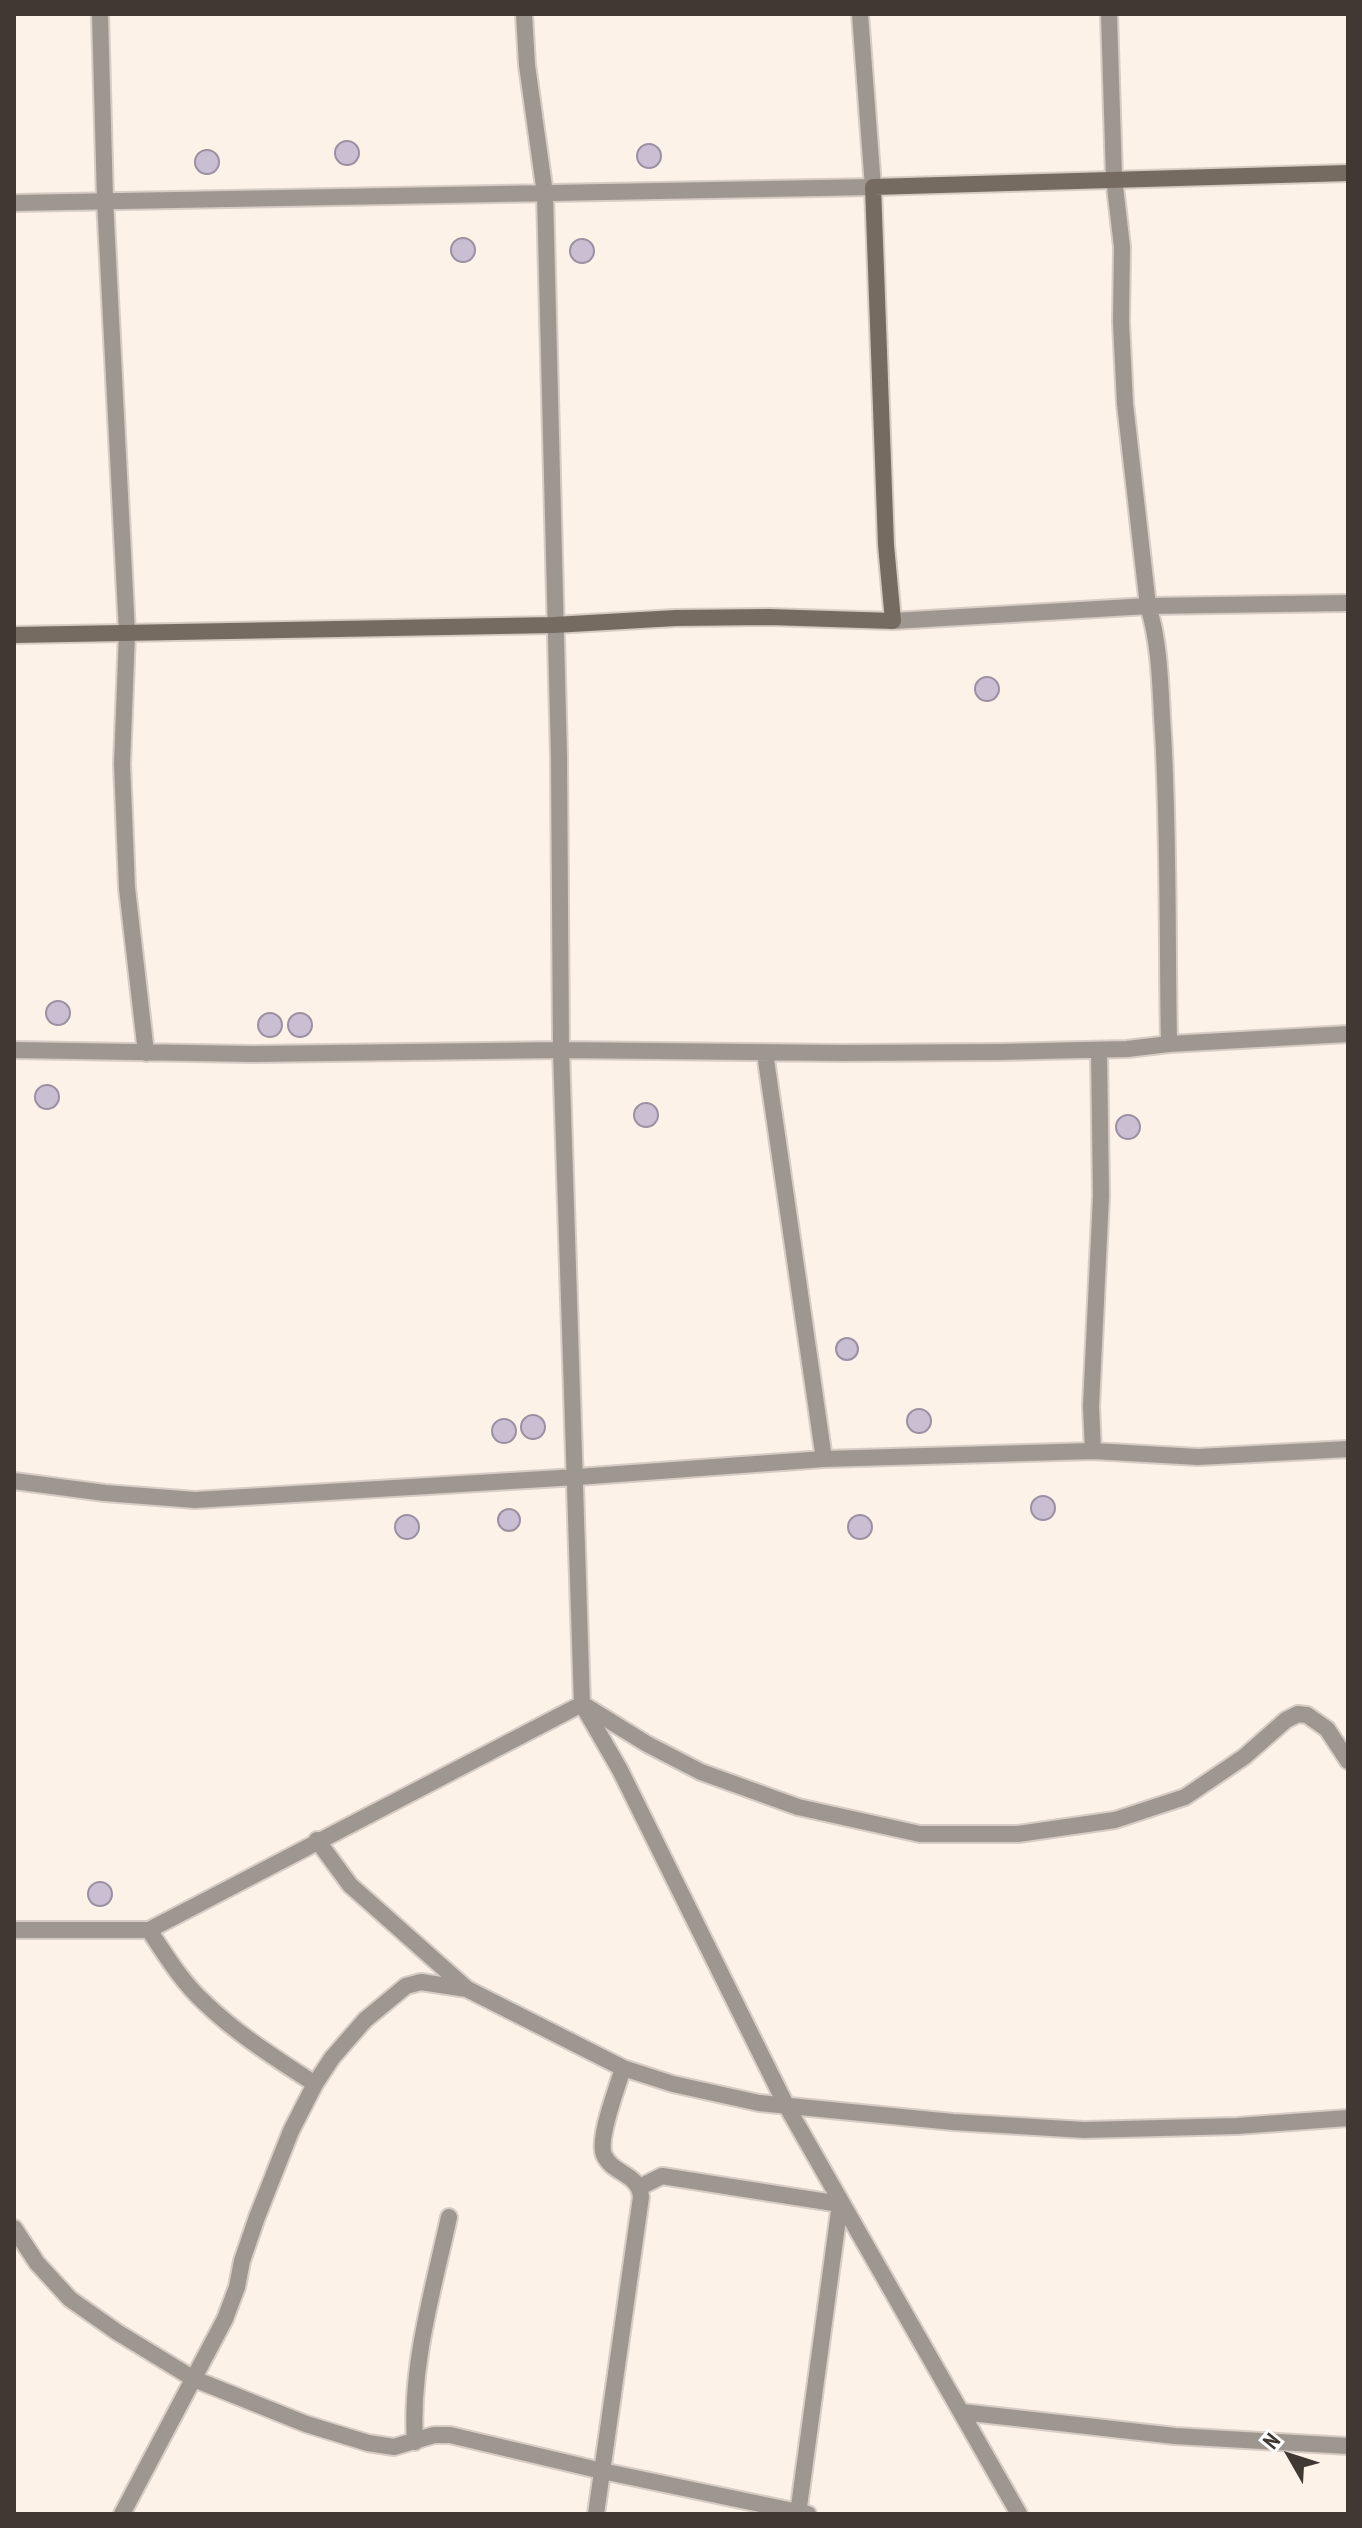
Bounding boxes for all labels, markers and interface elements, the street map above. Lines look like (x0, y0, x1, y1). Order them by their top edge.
north arrow (1250, 2416, 1330, 2496)
text: N (1257, 2427, 1286, 2454)

